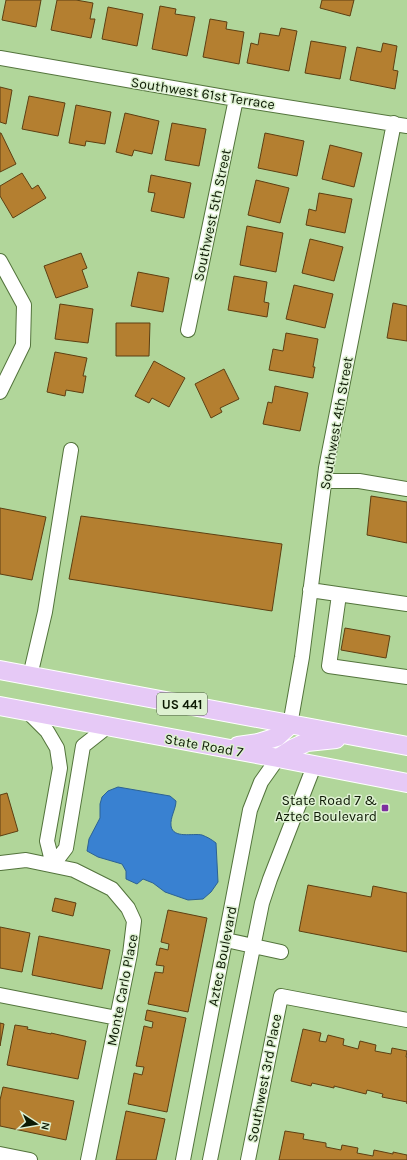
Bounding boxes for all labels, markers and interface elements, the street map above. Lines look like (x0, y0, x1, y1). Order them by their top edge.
street label: Southwest 61st Terrace (130, 74, 276, 113)
street label: Southwest 5th Street (190, 147, 235, 283)
street label: Southwest 4th Street (316, 355, 357, 491)
road number: US 441 (157, 693, 207, 715)
street label: State Road 7 (163, 730, 245, 761)
place label: State Road 7 & Aztec Boulevard (275, 792, 377, 825)
marker: State Road 7 & Aztec Boulevard (380, 803, 390, 813)
street label: Aztec Boulevard (204, 905, 241, 1008)
street label: Monte Carlo Place (103, 933, 142, 1048)
street label: Southwest 3rd Place (244, 1013, 285, 1144)
north arrow (16, 1104, 56, 1144)
text: N (38, 1121, 52, 1131)

